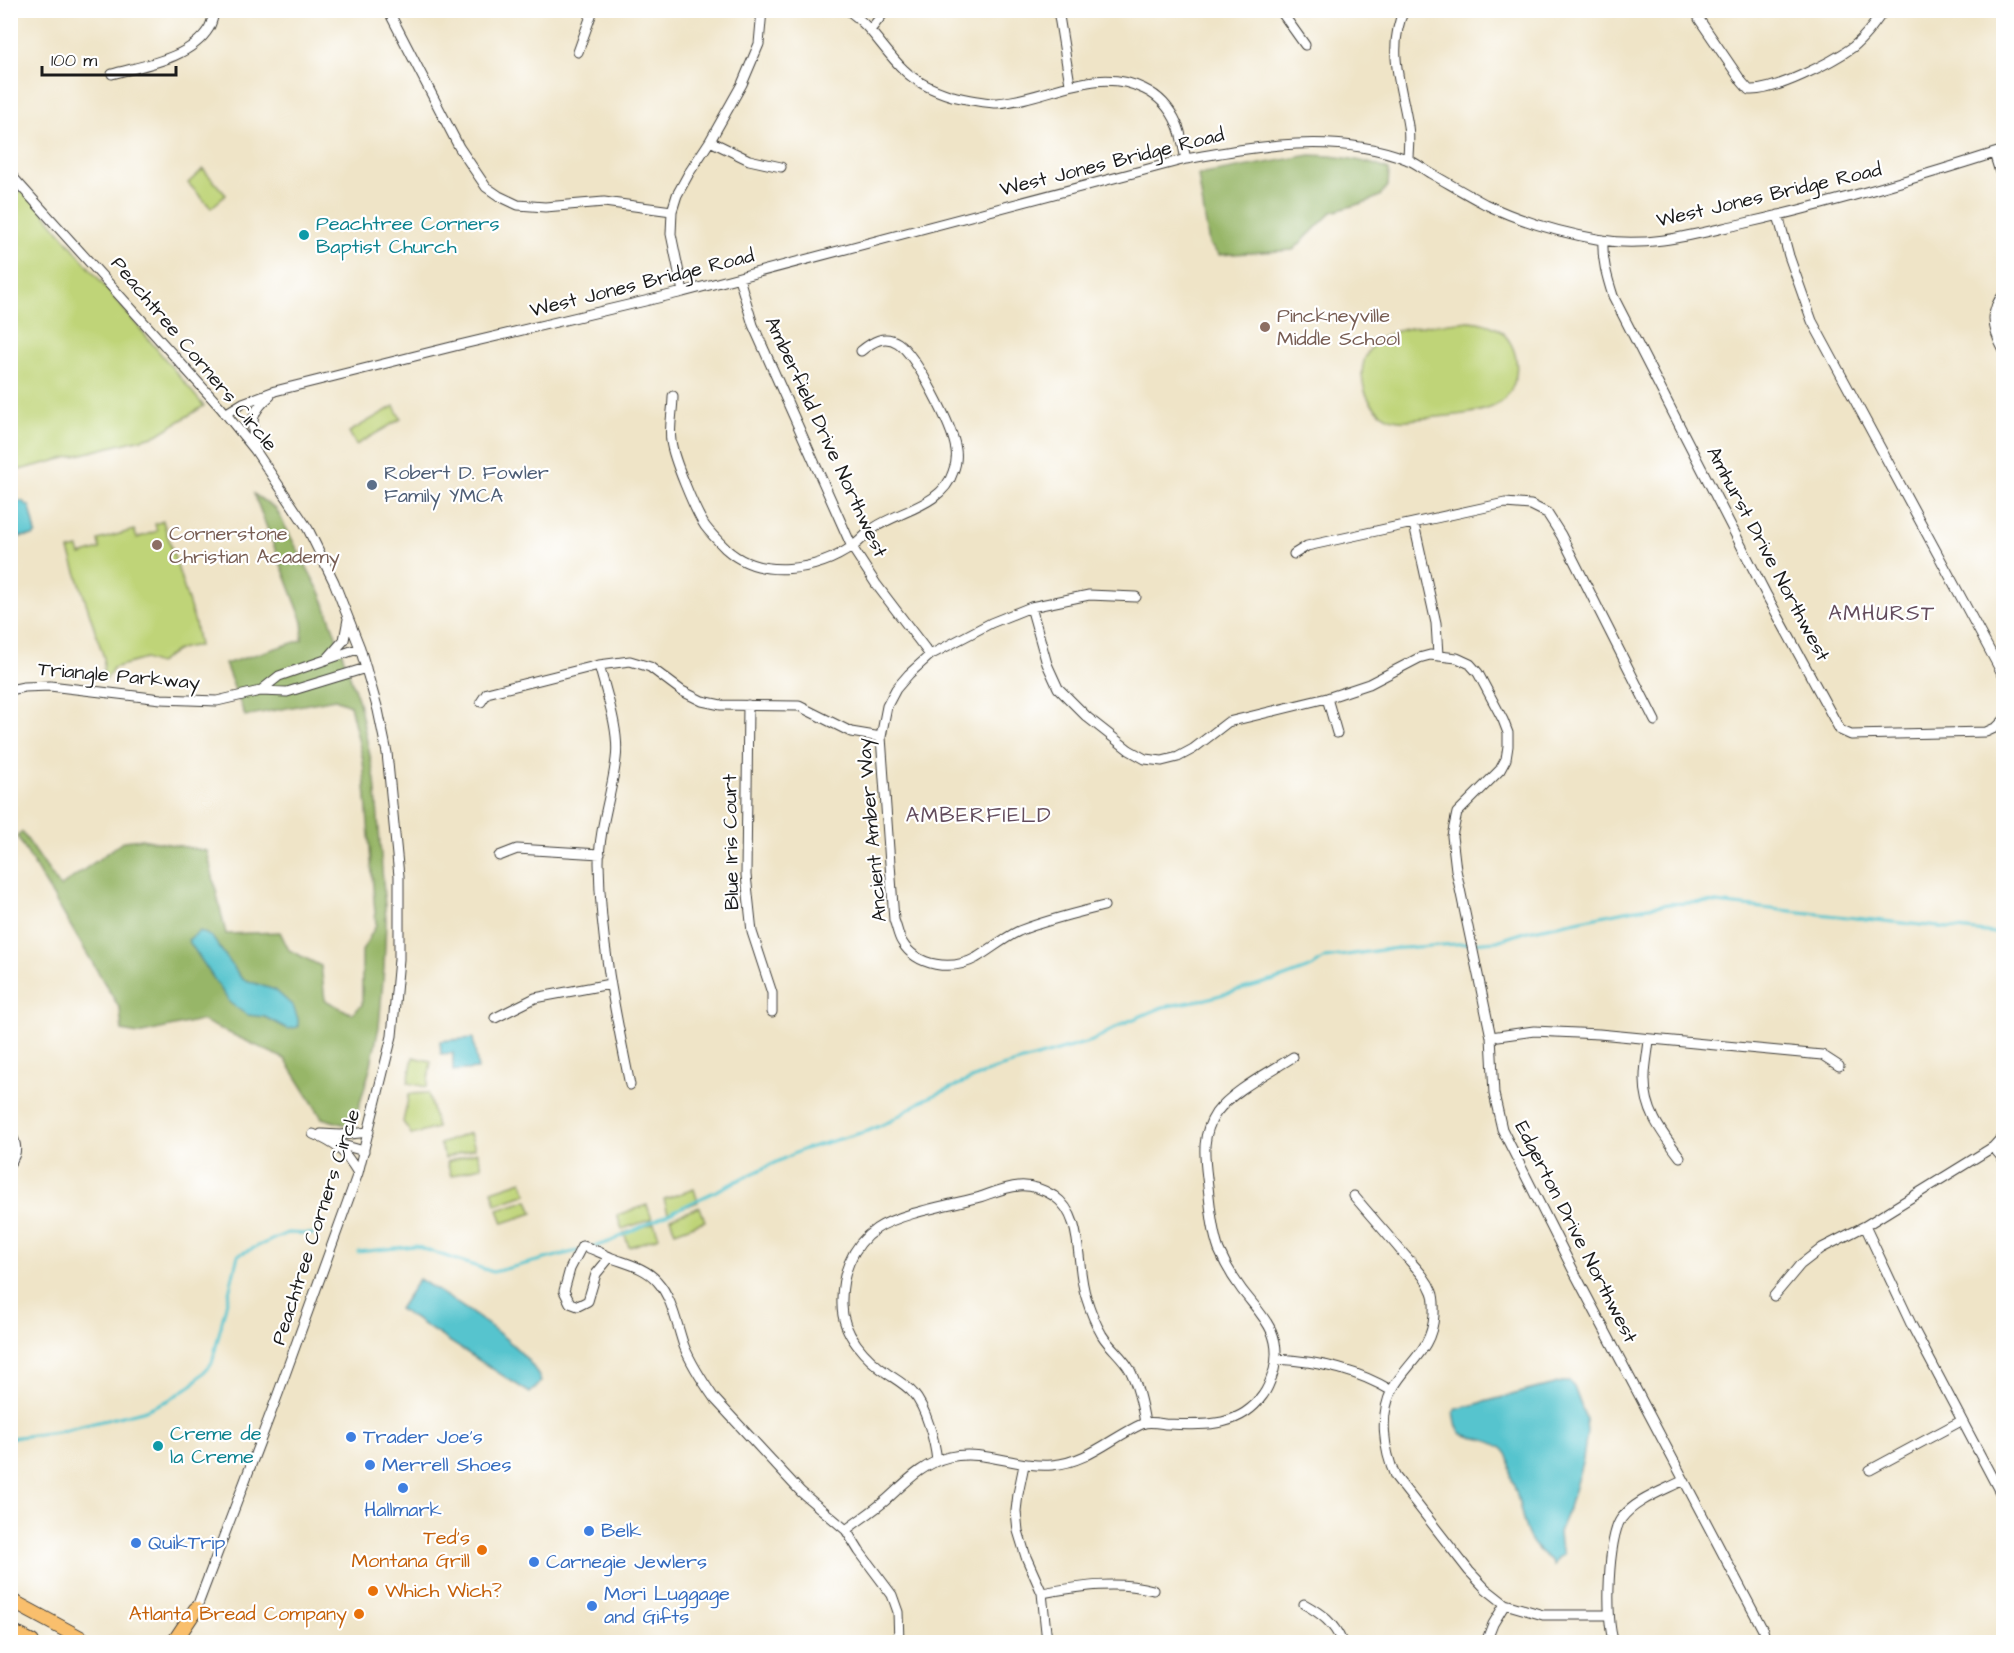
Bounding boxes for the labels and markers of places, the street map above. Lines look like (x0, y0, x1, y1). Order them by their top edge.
place label: Peachtree Corners Baptist Church (316, 210, 499, 261)
marker: Peachtree Corners Baptist Church (297, 228, 311, 242)
place label: Pinckneyville Middle School (1277, 302, 1400, 353)
marker: Pinckneyville Middle School (1258, 320, 1272, 334)
place label: Robert D. Fowler Family YMCA (384, 459, 549, 511)
marker: Robert D. Fowler Family YMCA (365, 478, 379, 492)
place label: Cornerstone Christian Academy (169, 520, 340, 572)
marker: Cornerstone Christian Academy (150, 538, 164, 552)
place label: Creme de la Creme (170, 1420, 262, 1471)
place label: Trader Joe's (363, 1423, 483, 1451)
marker: Trader Joe's (344, 1430, 358, 1444)
marker: Creme de la Creme (151, 1439, 165, 1453)
place label: Merrell Shoes (382, 1451, 511, 1479)
marker: Merrell Shoes (363, 1458, 377, 1472)
marker: Hallmark (396, 1481, 410, 1495)
place label: Hallmark (364, 1496, 442, 1524)
place label: Belk (601, 1517, 641, 1545)
place label: Ted's Montana Grill (352, 1524, 470, 1575)
marker: Belk (582, 1524, 596, 1538)
place label: QuikTrip (148, 1529, 225, 1557)
marker: QuikTrip (129, 1536, 143, 1550)
marker: Ted's Montana Grill (475, 1543, 489, 1557)
place label: Carnegie Jewlers (546, 1548, 707, 1577)
marker: Carnegie Jewlers (527, 1555, 541, 1569)
place label: Which Wich? (385, 1577, 502, 1605)
place label: Mori Luggage and Gifts (604, 1580, 730, 1631)
marker: Which Wich? (366, 1584, 380, 1598)
marker: Mori Luggage and Gifts (585, 1599, 599, 1613)
place label: Atlanta Bread Company (129, 1600, 347, 1629)
marker: Atlanta Bread Company (352, 1607, 366, 1621)

